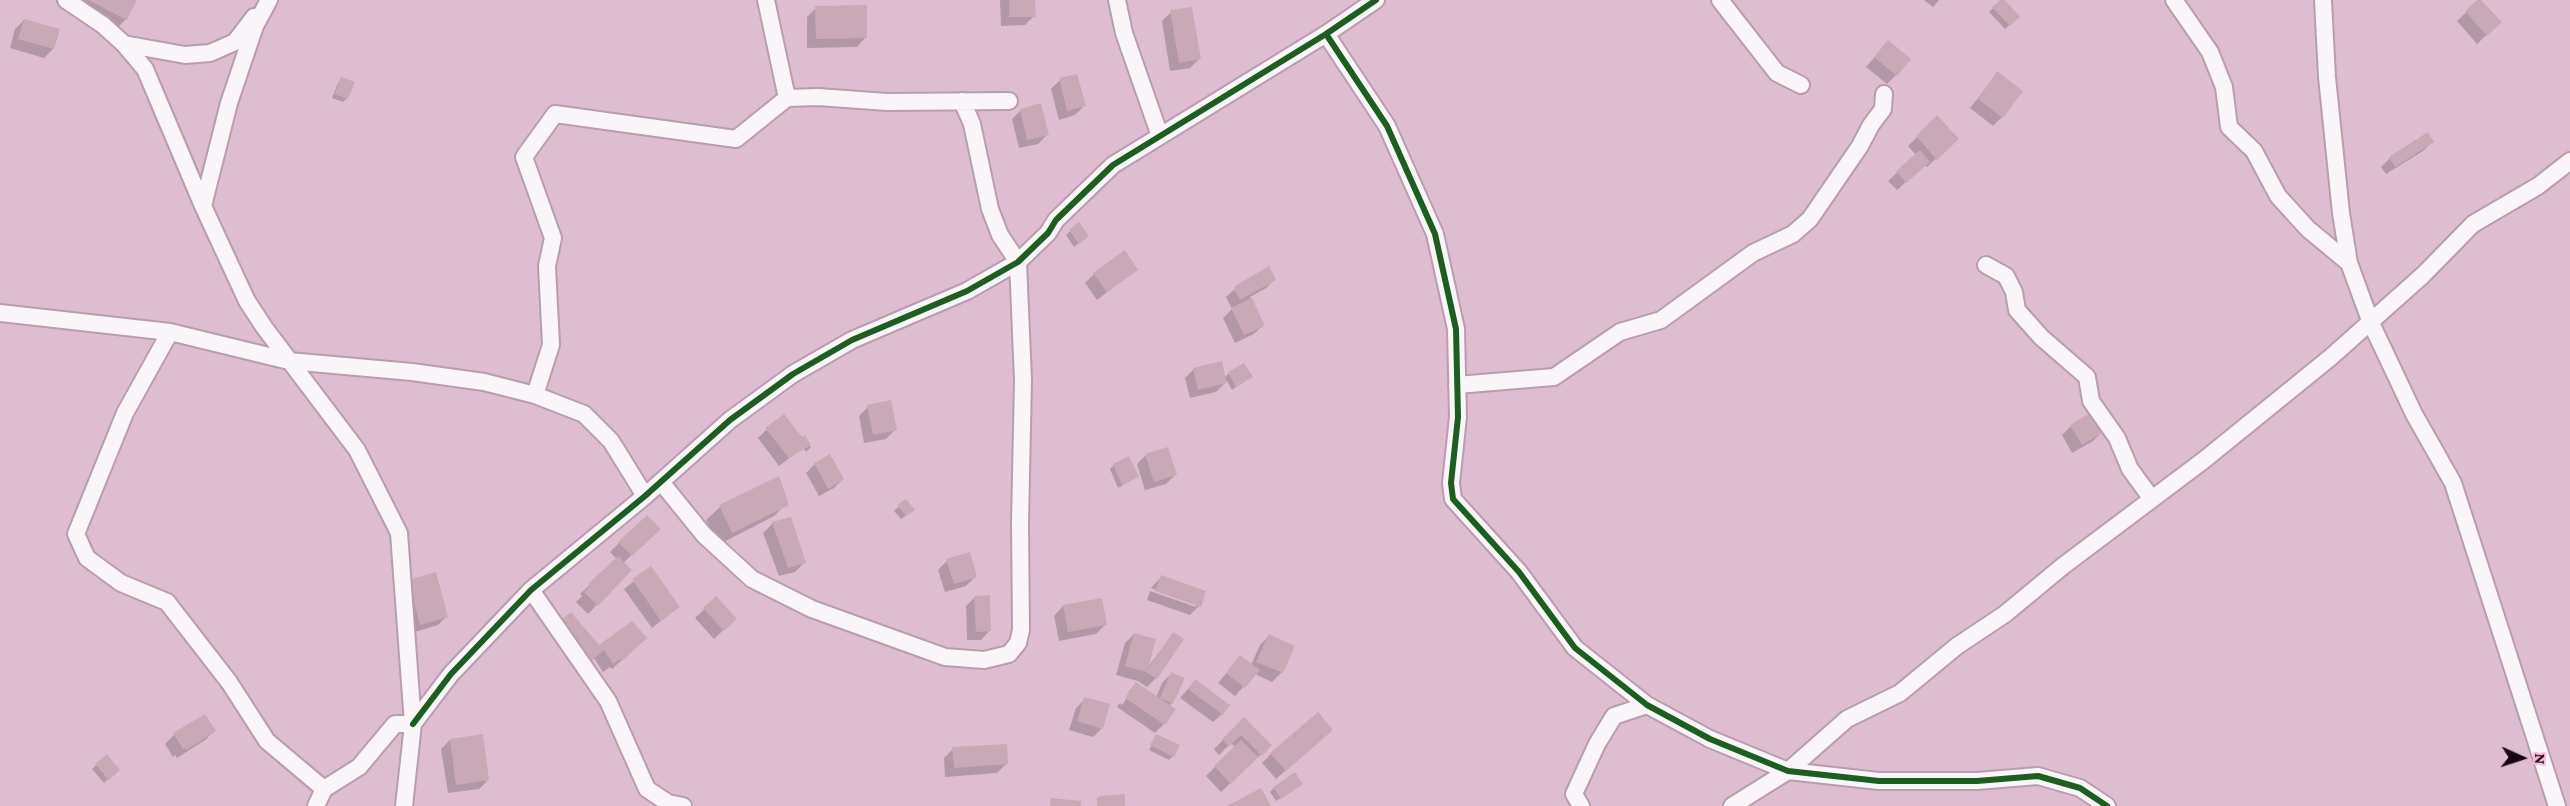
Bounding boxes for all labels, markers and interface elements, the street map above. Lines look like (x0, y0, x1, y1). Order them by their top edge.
north arrow (2492, 728, 2552, 788)
text: N (2532, 753, 2549, 765)

